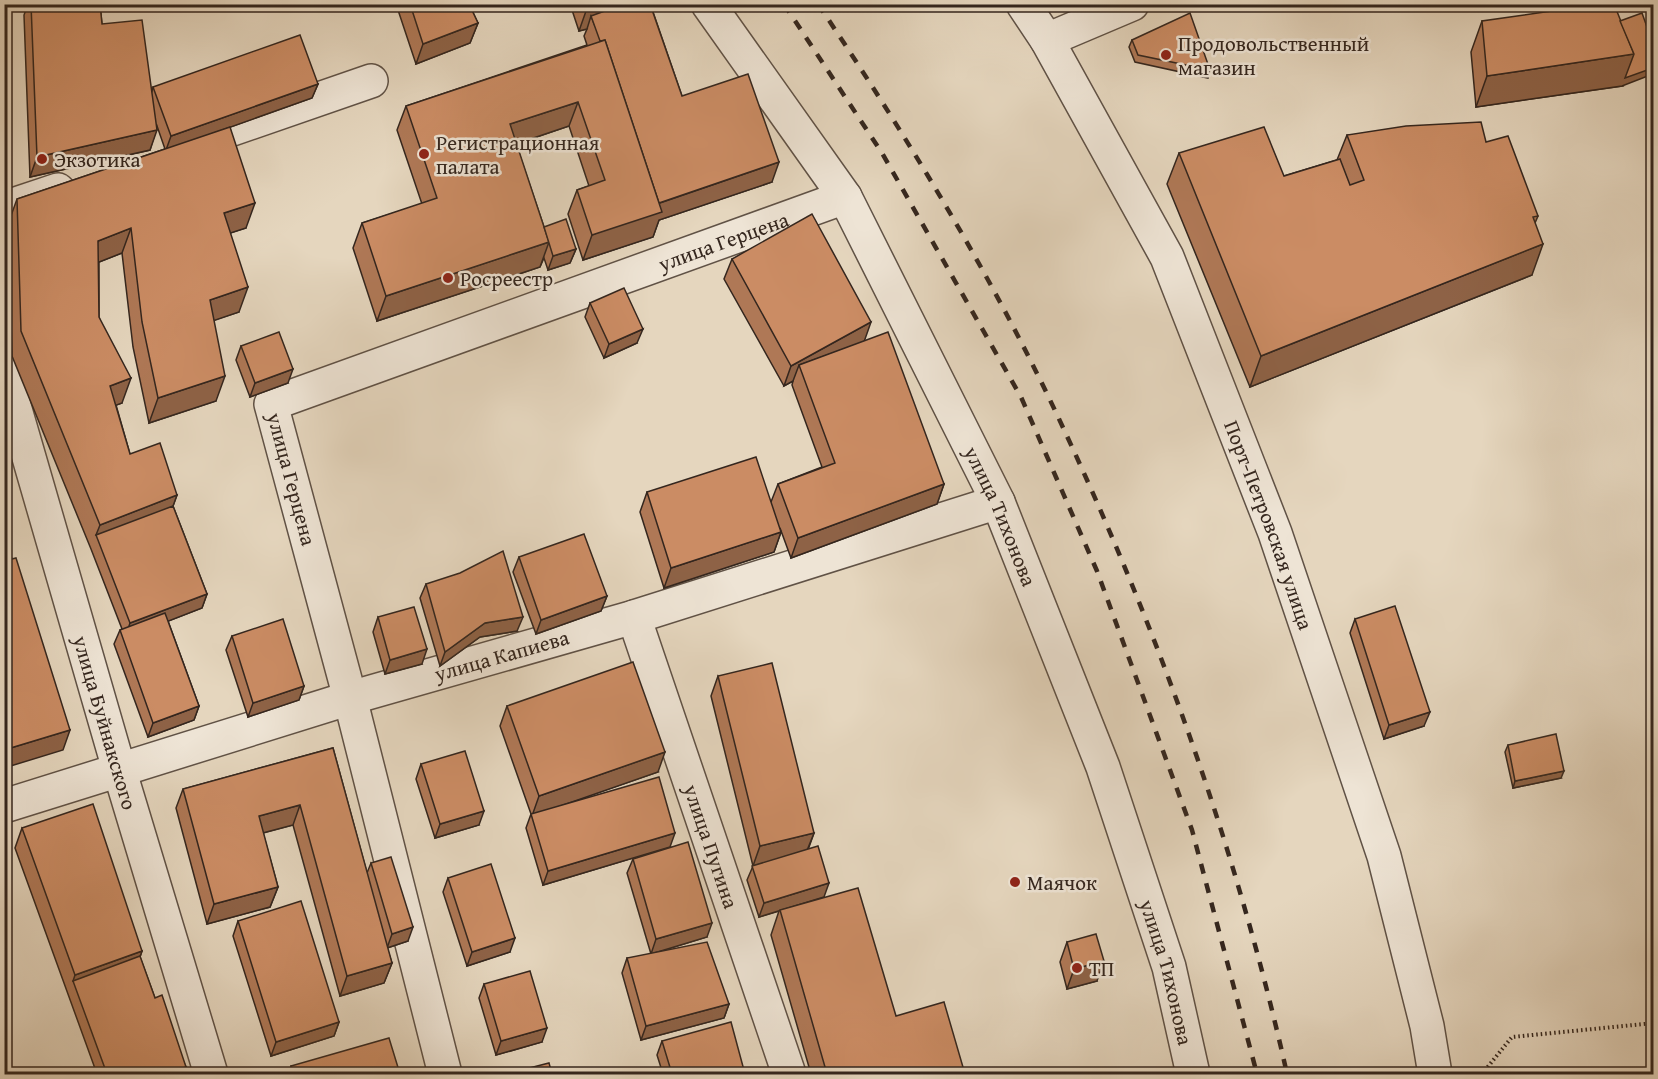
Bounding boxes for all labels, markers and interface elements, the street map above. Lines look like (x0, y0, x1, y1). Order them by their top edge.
place label: Продовольственный магазин (1178, 28, 1369, 83)
marker: Продовольственный магазин (1159, 48, 1173, 62)
place label: Регистрационная палата (436, 127, 600, 182)
place label: Экзотика (54, 144, 140, 175)
marker: Регистрационная палата (417, 147, 431, 161)
marker: Экзотика (35, 152, 49, 166)
street label: улица Герцена (653, 203, 793, 279)
place label: Росреестр (460, 263, 553, 294)
marker: Росреестр (441, 271, 455, 285)
street label: улица Герцена (259, 408, 325, 549)
street label: Порт-Петровская улица (1217, 415, 1322, 634)
street label: улица Тихонова (956, 440, 1045, 591)
street label: улица Капиева (430, 621, 572, 689)
street label: улица Буйнакского (65, 631, 146, 814)
street label: улица Пугина (676, 779, 747, 912)
place label: Маячок (1027, 867, 1097, 898)
marker: Маячок (1008, 875, 1022, 889)
street label: улица Тихонова (1132, 894, 1202, 1048)
place label: ТП (1089, 953, 1114, 984)
marker: ТП (1070, 961, 1084, 975)

